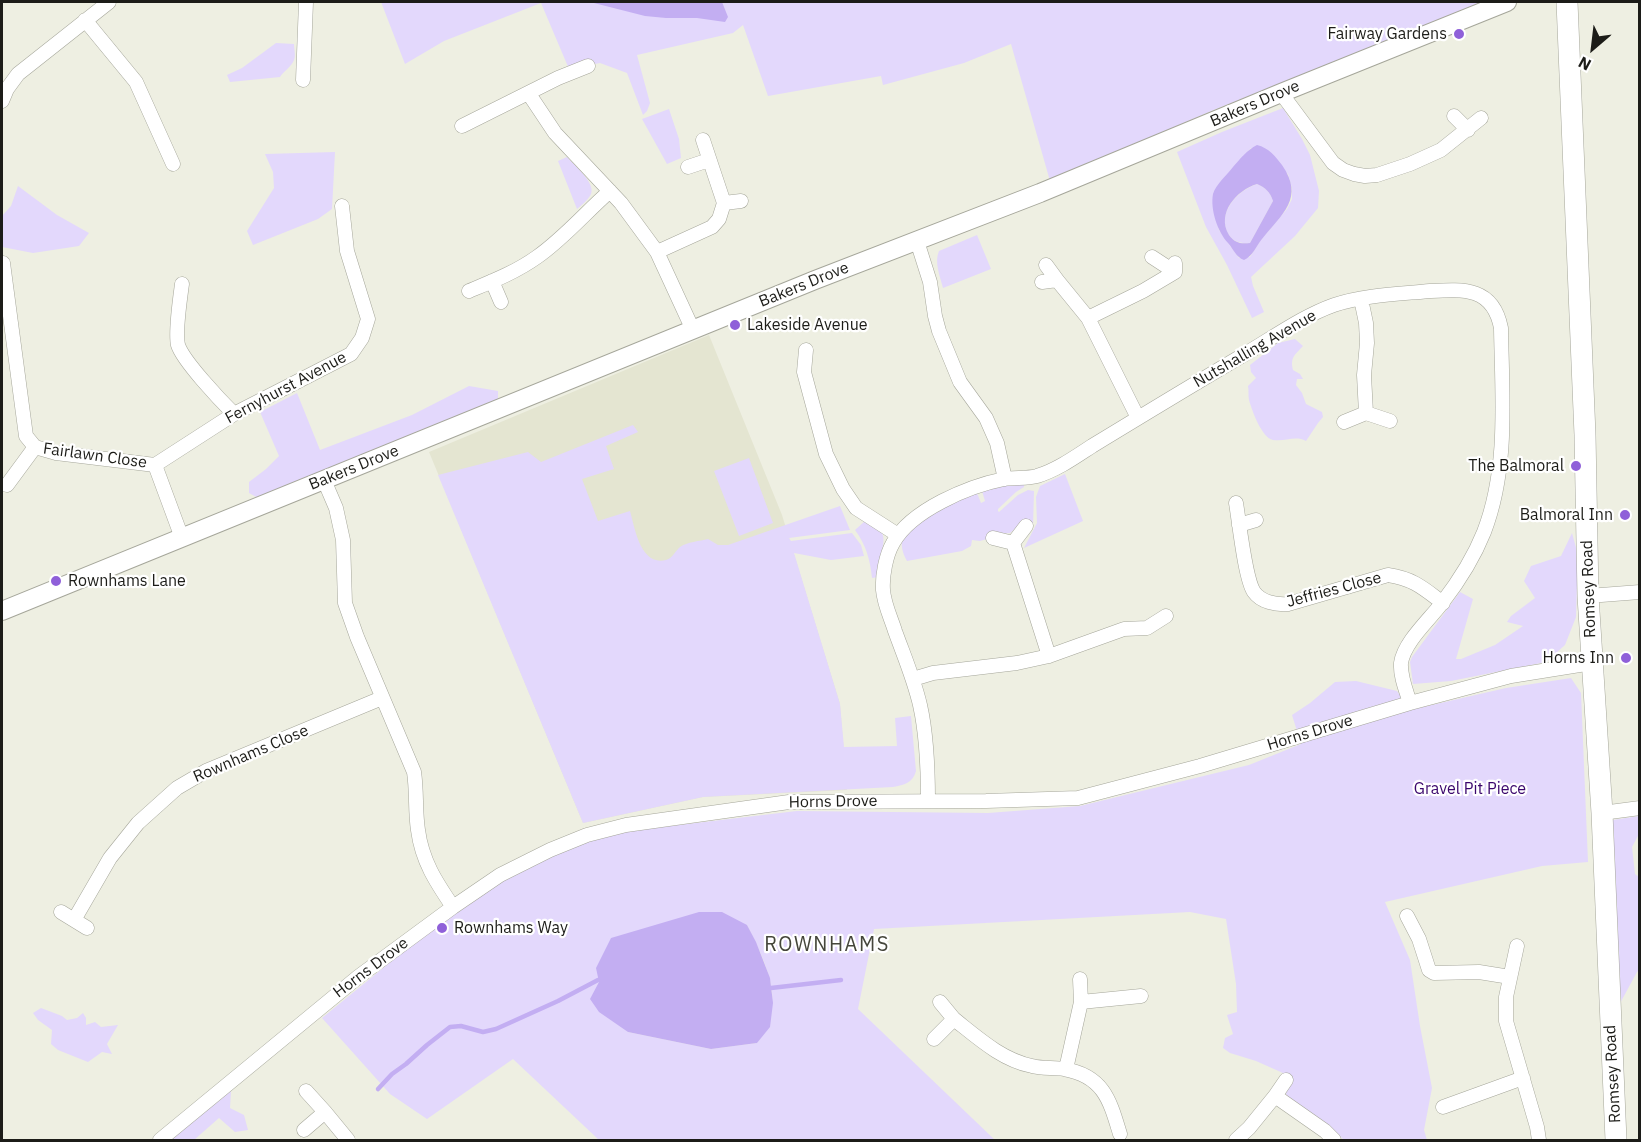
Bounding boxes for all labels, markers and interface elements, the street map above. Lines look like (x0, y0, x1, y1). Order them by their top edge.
north arrow (1563, 18, 1623, 78)
place label: Fairway Gardens (1327, 24, 1447, 44)
marker: Fairway Gardens (1452, 27, 1466, 41)
text: N (1575, 52, 1594, 75)
street label: Bakers Drove (1207, 77, 1303, 131)
street label: Bakers Drove (756, 258, 852, 312)
street label: Nutshalling Avenue (1190, 306, 1320, 392)
place label: Lakeside Avenue (747, 315, 868, 335)
marker: Lakeside Avenue (728, 318, 742, 332)
street label: Fernyhurst Avenue (222, 348, 350, 428)
street label: Fairlawn Close (42, 439, 148, 473)
street label: Bakers Drove (306, 441, 402, 495)
place label: The Balmoral (1468, 456, 1564, 476)
marker: The Balmoral (1569, 459, 1583, 473)
place label: Balmoral Inn (1520, 505, 1613, 525)
marker: Balmoral Inn (1618, 508, 1632, 522)
street label: Romsey Road (1578, 540, 1600, 638)
street label: Jeffries Close (1284, 568, 1384, 612)
place label: Rownhams Lane (68, 571, 186, 591)
marker: Rownhams Lane (49, 574, 63, 588)
place label: Horns Inn (1543, 648, 1614, 668)
marker: Horns Inn (1619, 651, 1633, 665)
street label: Horns Drove (1265, 711, 1355, 755)
street label: Rownhams Close (191, 721, 311, 787)
park label: Gravel Pit Piece (1414, 779, 1526, 799)
street label: Horns Drove (788, 792, 878, 812)
place label: Rownhams Way (454, 918, 568, 938)
marker: Rownhams Way (435, 921, 449, 935)
district label: ROWNHAMS (764, 933, 890, 957)
street label: Horns Drove (330, 934, 412, 1002)
street label: Romsey Road (1601, 1025, 1625, 1123)

